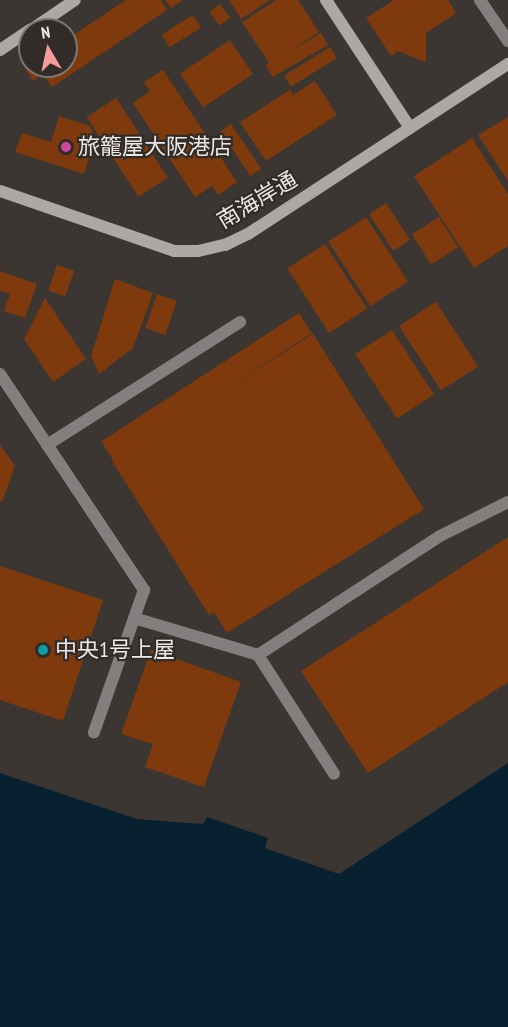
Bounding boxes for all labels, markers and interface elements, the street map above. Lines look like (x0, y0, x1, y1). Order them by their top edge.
north arrow (18, 18, 78, 78)
text: N (40, 22, 51, 43)
place label: 旅籠屋大阪港店 (78, 134, 232, 160)
marker: 旅籠屋大阪港店 (59, 140, 73, 154)
street label: 南海岸通 (212, 166, 302, 234)
place label: 中央1号上屋 (55, 637, 175, 663)
marker: 中央1号上屋 (36, 643, 50, 657)

